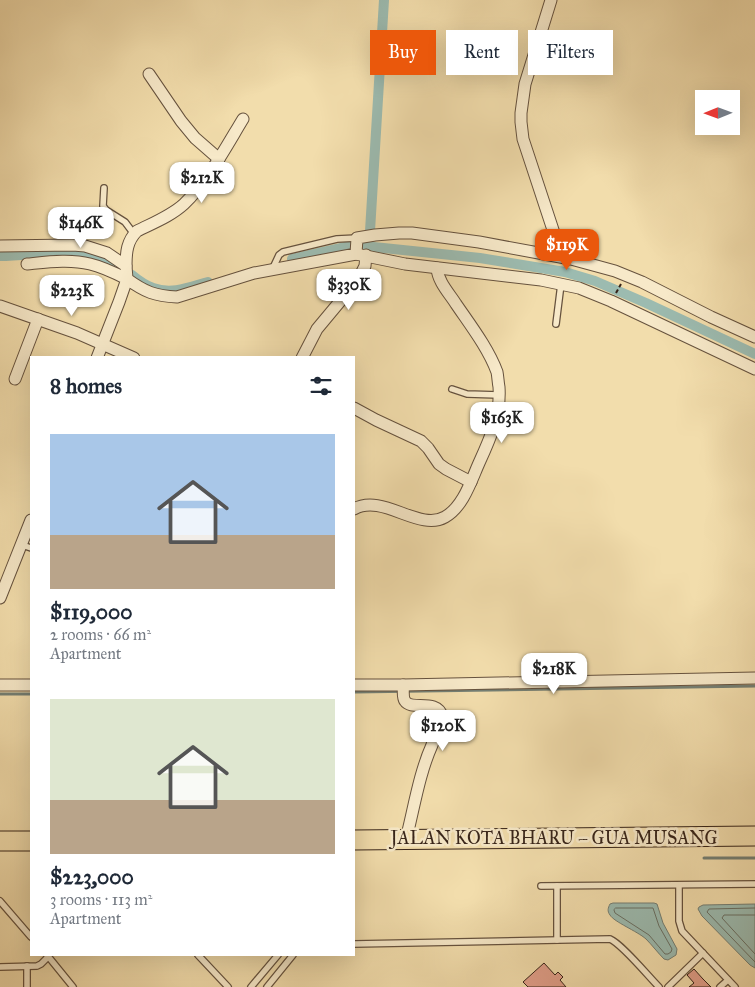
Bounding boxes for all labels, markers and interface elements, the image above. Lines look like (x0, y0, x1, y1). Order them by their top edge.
chip: Buy (370, 30, 436, 75)
chip: Rent (446, 30, 518, 75)
chip: Filters (528, 30, 613, 75)
north arrow (695, 90, 740, 135)
map controls (695, 90, 740, 135)
pin: $212K (167, 162, 237, 204)
text: $212K (180, 168, 224, 187)
pin: $146K (46, 206, 116, 249)
text: $146K (59, 213, 103, 232)
pin: $119K (532, 228, 602, 271)
text: $119K (546, 235, 588, 254)
pin: $330K (314, 268, 384, 311)
pin: $223K (37, 274, 107, 317)
text: $330K (327, 275, 371, 294)
text: $223K (50, 281, 94, 300)
icon: filters (307, 372, 335, 400)
text: 8 homes (50, 373, 122, 399)
pin: $163K (467, 402, 537, 444)
text: $163K (481, 408, 523, 427)
icon: home (148, 467, 238, 557)
text: $119,000 (50, 599, 132, 625)
text: 2 rooms · 66 m² (50, 625, 151, 644)
text: Apartment (50, 644, 122, 663)
pin: $218K (519, 652, 589, 695)
text: $218K (532, 659, 576, 678)
pin: $120K (408, 710, 478, 752)
text: $120K (421, 716, 465, 735)
icon: home (148, 732, 238, 822)
street label: JALAN KOTA BHARU – GUA MUSANG (388, 827, 718, 850)
text: $223,000 (50, 864, 134, 890)
text: 3 rooms · 113 m² (50, 890, 152, 909)
text: Apartment (50, 909, 122, 928)

